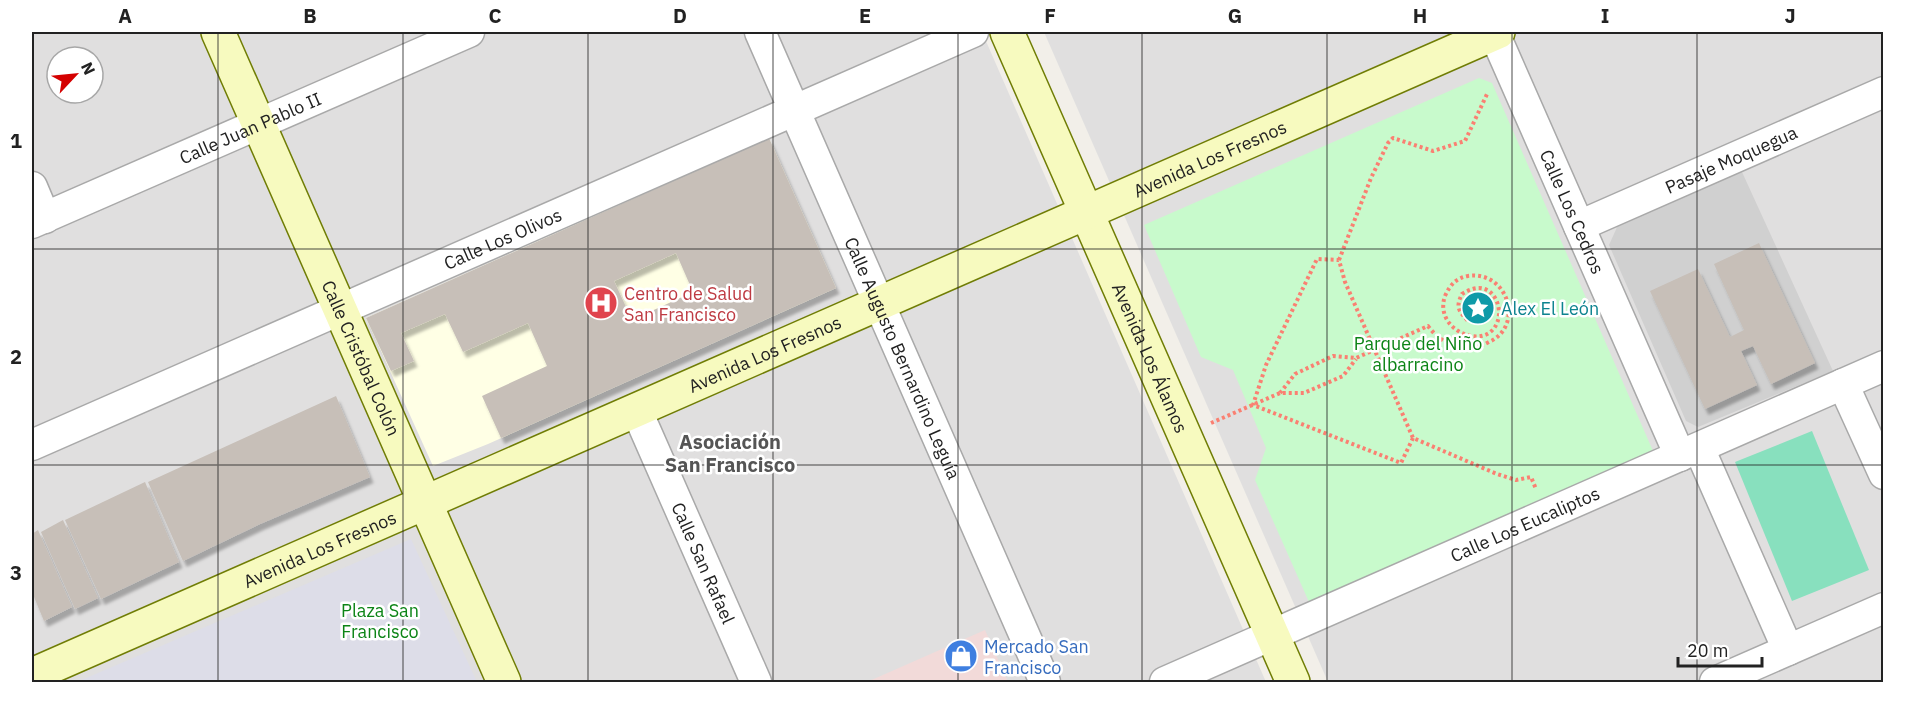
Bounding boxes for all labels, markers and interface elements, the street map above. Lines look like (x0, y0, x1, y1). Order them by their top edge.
text: A (118, 2, 132, 29)
text: B (303, 2, 317, 29)
text: C (488, 2, 502, 29)
text: D (673, 2, 687, 29)
text: E (859, 2, 871, 29)
text: F (1044, 2, 1056, 29)
text: G (1228, 2, 1242, 29)
text: H (1413, 2, 1427, 29)
text: I (1601, 2, 1609, 29)
text: J (1784, 2, 1796, 29)
north arrow (45, 45, 105, 105)
text: N (77, 59, 100, 78)
street label: Calle Juan Pablo II (176, 87, 325, 169)
street label: Avenida Los Fresnos (1130, 115, 1290, 202)
street label: Pasaje Moquegua (1661, 120, 1801, 198)
text: 1 (10, 127, 22, 154)
street label: Calle Los Cedros (1535, 146, 1610, 277)
street label: Calle Los Olivos (440, 203, 565, 274)
street label: Calle Augusto Bernardino Leguía (840, 233, 966, 483)
street label: Calle Cristóbal Colón (317, 276, 406, 439)
street label: Avenida Los Álamos (1107, 279, 1193, 436)
place label: Centro de Salud San Francisco (624, 282, 753, 326)
hospital icon: Centro de Salud San Francisco (583, 285, 619, 321)
place icon: Alex El León (1460, 290, 1496, 326)
place label: Alex El León (1501, 297, 1599, 320)
street label: Avenida Los Fresnos (685, 310, 845, 397)
park label: Parque del Niño albarracino (1354, 332, 1482, 376)
text: 2 (10, 343, 22, 370)
district label: Asociación San Francisco (665, 428, 795, 478)
street label: Calle Los Eucaliptos (1446, 481, 1603, 567)
street label: Calle San Rafael (667, 498, 740, 627)
street label: Avenida Los Fresnos (239, 505, 400, 593)
text: 3 (10, 559, 22, 586)
park label: Plaza San Francisco (341, 599, 419, 643)
scale bar (1678, 630, 1762, 668)
place label: Mercado San Francisco (984, 635, 1089, 679)
shop icon: Mercado San Francisco (943, 638, 979, 674)
text: 20 m (1687, 639, 1729, 662)

